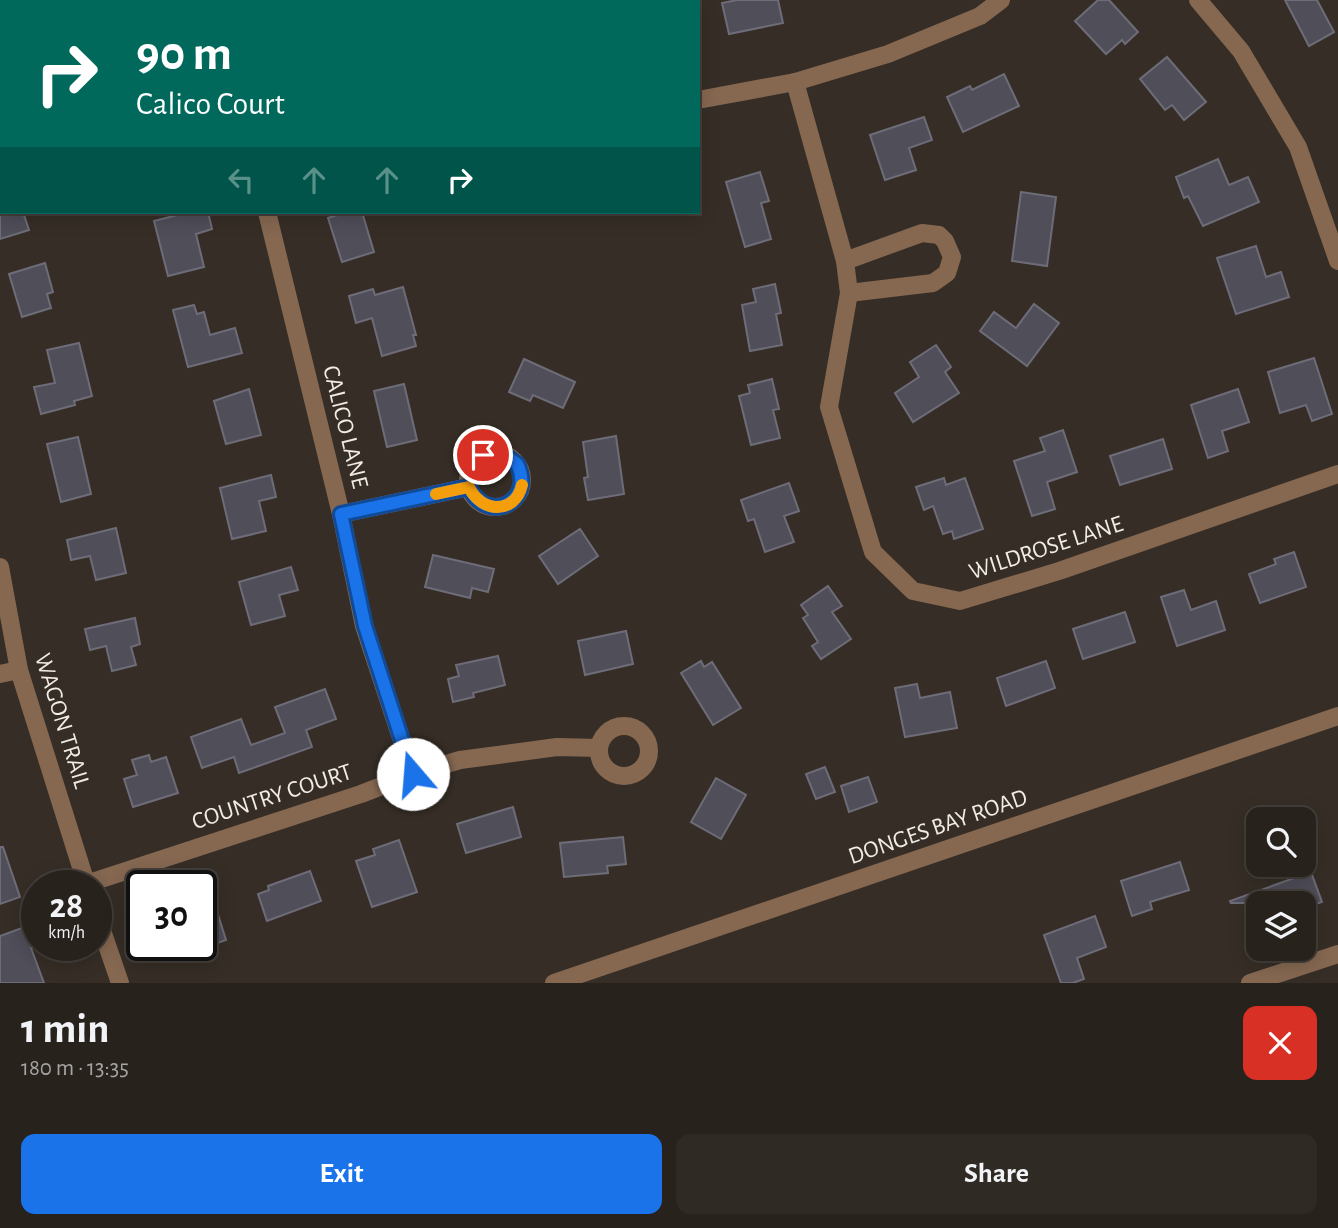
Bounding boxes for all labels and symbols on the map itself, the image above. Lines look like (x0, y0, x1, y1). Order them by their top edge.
street label: CALICO LANE (318, 363, 372, 491)
pin (453, 425, 513, 485)
street label: WILDROSE LANE (966, 512, 1126, 584)
street label: WAGON TRAIL (30, 651, 94, 791)
position arrow (376, 737, 450, 811)
street label: COUNTRY COURT (189, 760, 355, 834)
street label: DONGES BAY ROAD (845, 785, 1031, 869)
speed limit sign: 30 (126, 870, 217, 961)

